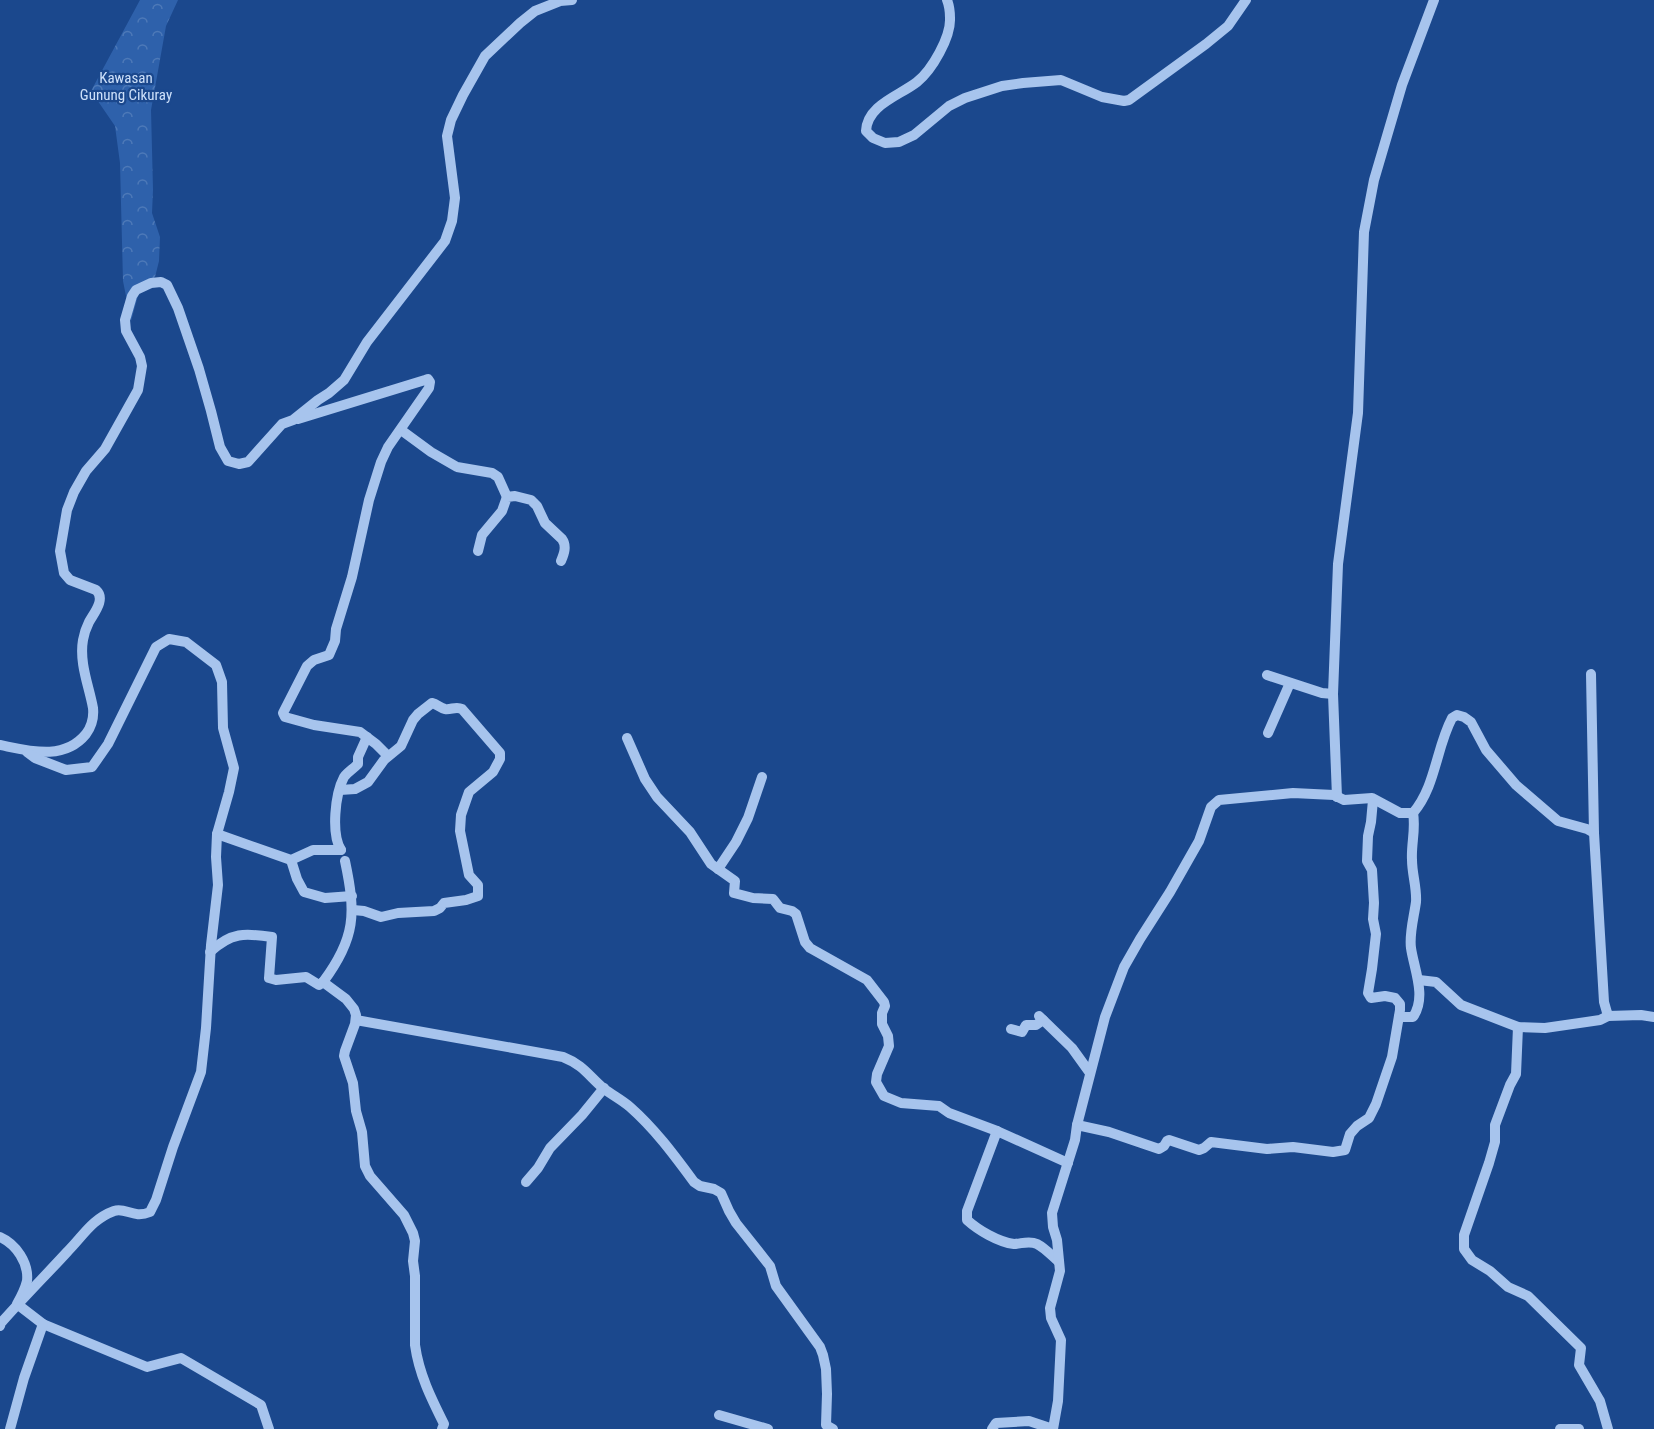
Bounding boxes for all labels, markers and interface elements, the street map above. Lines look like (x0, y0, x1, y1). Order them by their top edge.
park label: Kawasan Gunung Cikuray (80, 69, 172, 104)

